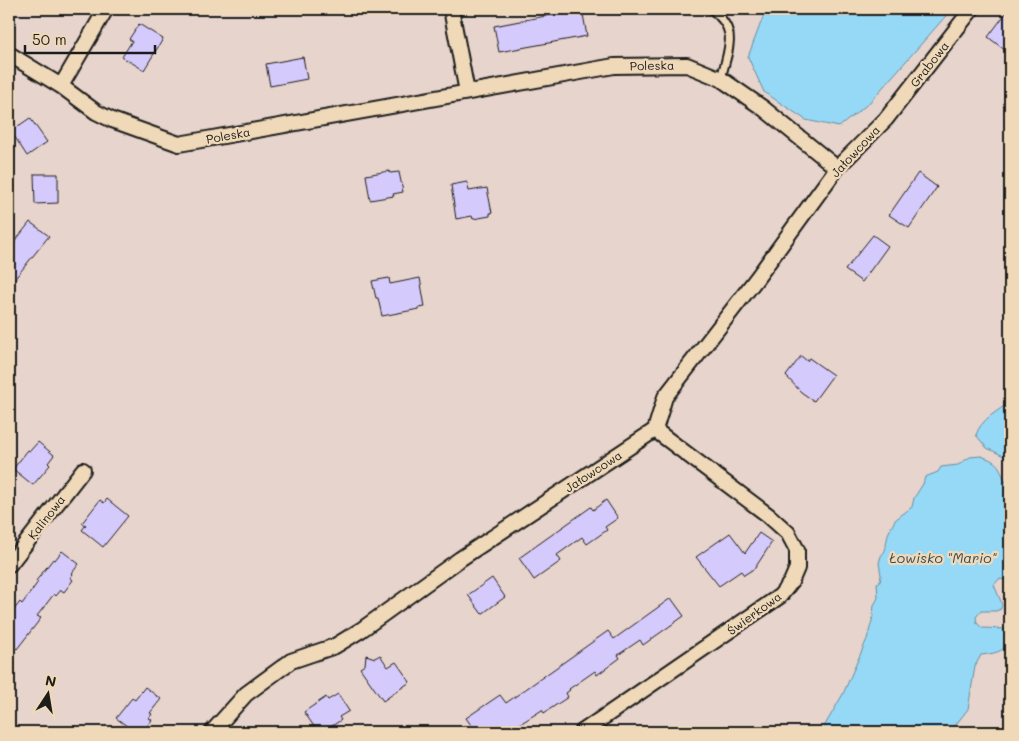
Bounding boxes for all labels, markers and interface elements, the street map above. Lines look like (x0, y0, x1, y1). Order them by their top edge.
scale bar (25, 22, 155, 54)
text: 50 m (32, 29, 67, 49)
street label: Grabowa (906, 38, 952, 90)
street label: Poleska (630, 57, 674, 73)
street label: Jałowcowa (827, 122, 883, 180)
street label: Poleska (205, 123, 251, 147)
street label: Jałowcowa (561, 447, 625, 495)
street label: Kalinowa (24, 492, 68, 542)
water label: Łowisko "Mario" (889, 548, 997, 567)
street label: Świerkowa (724, 588, 784, 638)
north arrow (22, 668, 72, 718)
text: N (44, 670, 58, 691)

